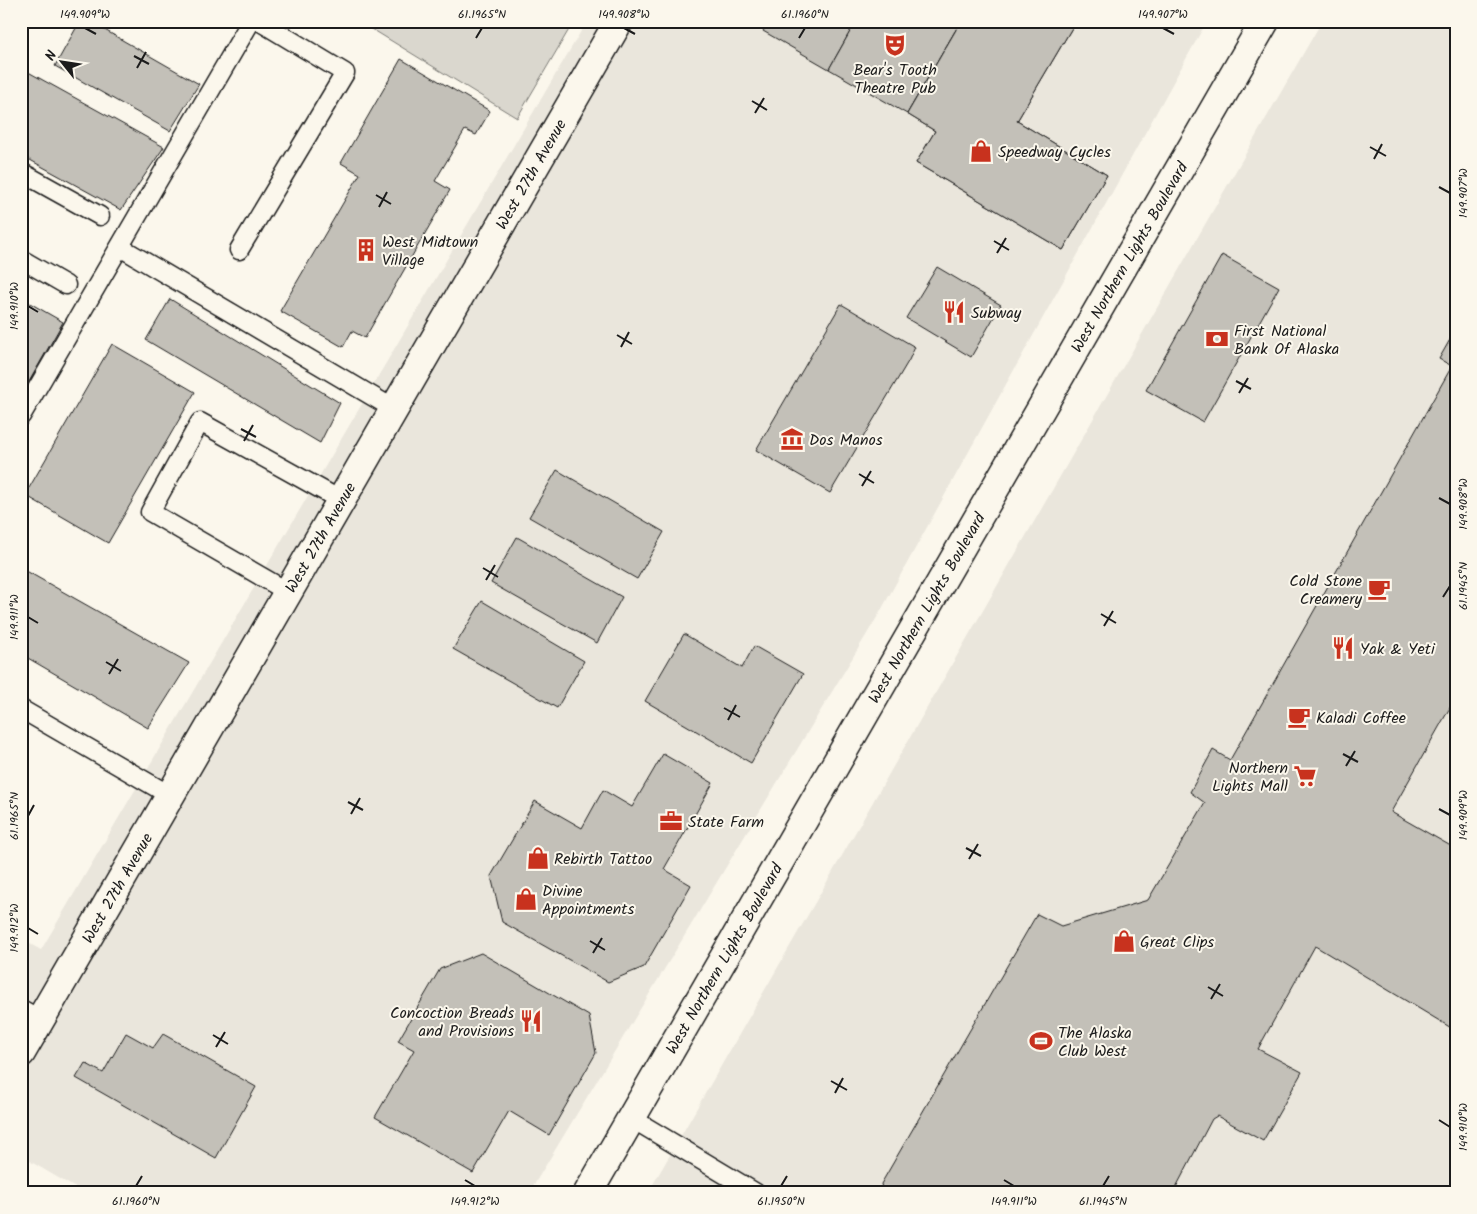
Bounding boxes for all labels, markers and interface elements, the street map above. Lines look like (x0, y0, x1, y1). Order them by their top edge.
text: 149.909°W (60, 5, 110, 24)
text: 61.1965°N (458, 5, 506, 24)
text: 149.908°W (598, 5, 650, 24)
text: 61.1960°N (781, 5, 829, 24)
text: 149.907°W (1138, 5, 1188, 24)
theatre icon: Bear's Tooth Theatre Pub (882, 32, 908, 58)
north arrow (38, 38, 88, 88)
text: N (40, 47, 63, 65)
place label: Bear's Tooth Theatre Pub (853, 58, 937, 101)
street label: West 27th Avenue (490, 115, 574, 235)
shop icon: Speedway Cycles (968, 138, 994, 164)
place label: Speedway Cycles (998, 140, 1111, 165)
street label: West Northern Lights Boulevard (1065, 157, 1196, 358)
text: 149.907°W (1454, 168, 1473, 218)
place label: West Midtown Village (382, 230, 478, 273)
building icon: West Midtown Village (353, 237, 379, 263)
text: 149.910°W (5, 282, 24, 330)
restaurant icon: Subway (941, 299, 967, 325)
place label: Subway (971, 301, 1022, 326)
place label: First National Bank Of Alaska (1234, 319, 1339, 362)
bank icon: First National Bank Of Alaska (1204, 326, 1230, 352)
museum icon: Dos Manos (779, 426, 805, 452)
place label: Dos Manos (809, 428, 883, 453)
street label: West 27th Avenue (279, 478, 363, 598)
text: 149.908°W (1454, 478, 1473, 530)
street label: West Northern Lights Boulevard (862, 507, 993, 709)
text: 61.1945°N (1454, 562, 1473, 610)
place label: Cold Stone Creamery (1289, 569, 1362, 612)
cafe icon: Cold Stone Creamery (1366, 576, 1392, 602)
text: 149.911°W (5, 594, 24, 640)
restaurant icon: Yak & Yeti (1330, 635, 1356, 661)
place label: Yak & Yeti (1360, 637, 1436, 662)
cafe icon: Kaladi Coffee (1286, 704, 1312, 730)
place label: Kaladi Coffee (1316, 706, 1406, 731)
place label: Northern Lights Mall (1212, 756, 1288, 799)
supermarket icon: Northern Lights Mall (1292, 763, 1318, 789)
text: 149.909°W (1454, 790, 1473, 840)
text: 61.1965°N (5, 792, 24, 840)
office icon: State Farm (658, 808, 684, 834)
place label: State Farm (688, 810, 764, 835)
street label: West 27th Avenue (76, 828, 160, 948)
shop icon: Rebirth Tattoo (525, 845, 551, 871)
place label: Rebirth Tattoo (554, 847, 652, 872)
street label: West Northern Lights Boulevard (660, 858, 790, 1059)
place label: Divine Appointments (542, 879, 634, 922)
shop icon: Divine Appointments (513, 886, 539, 912)
text: 149.912°W (5, 903, 24, 953)
shop icon: Great Clips (1111, 928, 1137, 954)
place label: Great Clips (1140, 930, 1214, 955)
place label: Concoction Breads and Provisions (390, 1001, 514, 1044)
restaurant icon: Concoction Breads and Provisions (518, 1008, 544, 1034)
place label: The Alaska Club West (1058, 1021, 1132, 1064)
sports icon: The Alaska Club West (1028, 1028, 1054, 1054)
text: 149.910°W (1454, 1103, 1473, 1151)
text: 61.1960°N (112, 1192, 160, 1211)
text: 149.912°W (450, 1192, 500, 1211)
text: 61.1950°N (757, 1192, 805, 1211)
text: 149.911°W (991, 1192, 1037, 1211)
text: 61.1945°N (1079, 1192, 1127, 1211)

